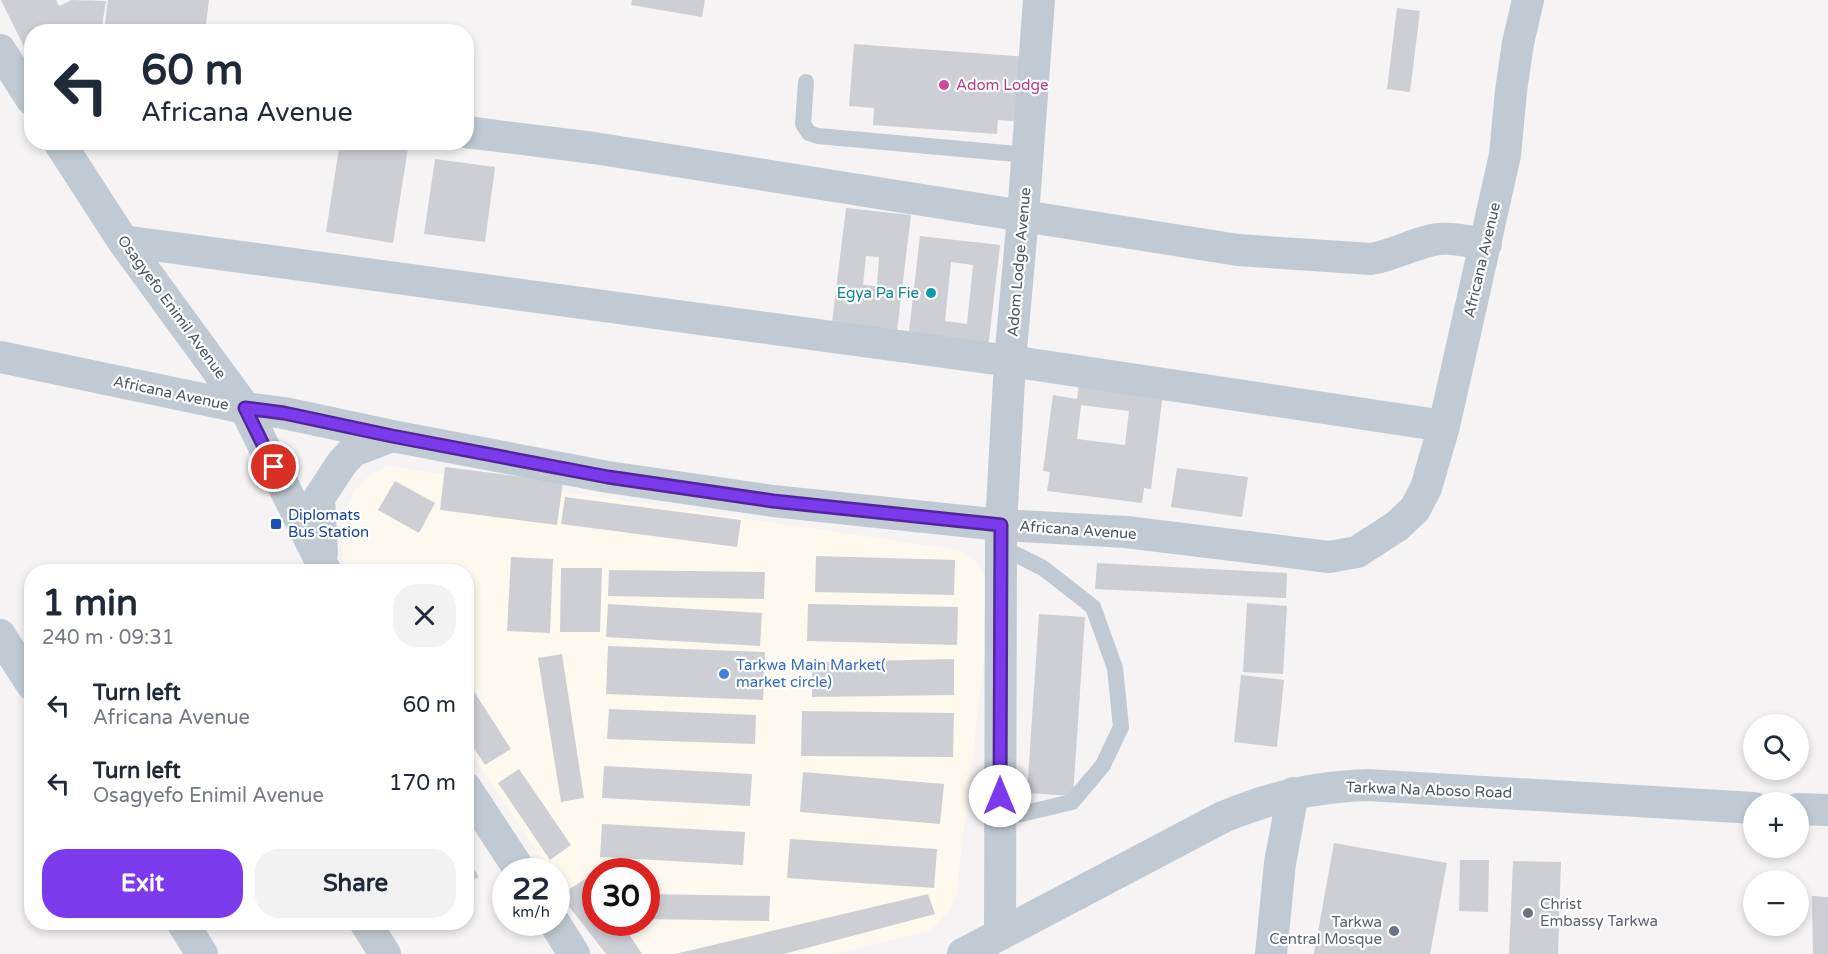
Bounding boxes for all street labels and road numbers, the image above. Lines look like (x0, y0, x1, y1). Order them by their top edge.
street label: Adom Lodge Avenue (1003, 186, 1035, 338)
street label: Africana Avenue (1460, 201, 1504, 319)
street label: Osagyefo Enimil Avenue (114, 232, 230, 382)
street label: Africana Avenue (112, 372, 230, 414)
street label: Africana Avenue (1019, 517, 1137, 543)
street label: Tarkwa Na Aboso Road (1346, 778, 1512, 802)

